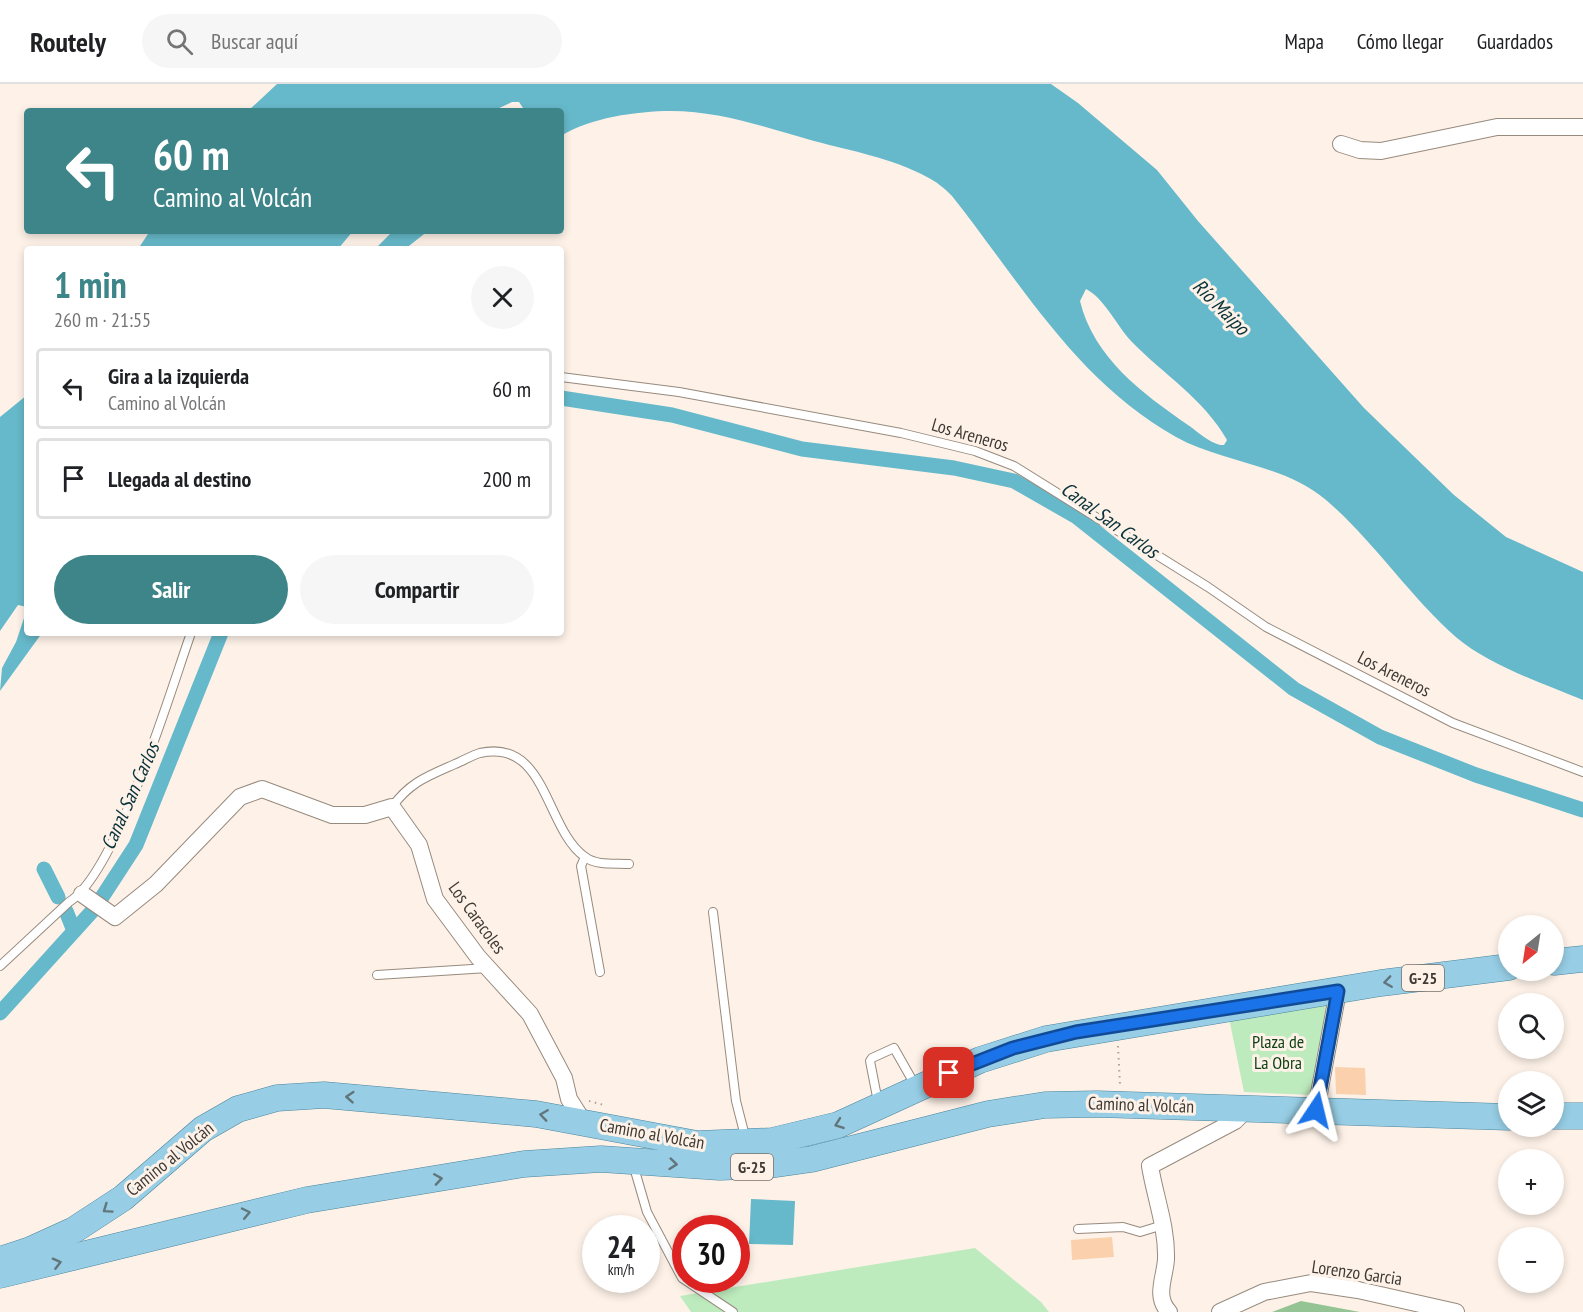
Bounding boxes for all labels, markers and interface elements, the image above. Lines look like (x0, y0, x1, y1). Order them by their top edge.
search box (142, 14, 562, 68)
text: Routely (30, 23, 106, 60)
icon: search (163, 25, 196, 58)
text: Buscar aquí (211, 27, 298, 55)
text: Mapa (1285, 28, 1324, 55)
text: Cómo llegar (1357, 28, 1444, 55)
text: Guardados (1477, 28, 1553, 55)
text: 60 m (153, 127, 230, 182)
icon: left (54, 132, 132, 210)
text: Camino al Volcán (153, 180, 312, 214)
text: 1 min (54, 261, 127, 308)
button: close (471, 266, 534, 329)
water label: Río Maipo (1187, 273, 1256, 342)
text: 260 m · 21:55 (54, 307, 151, 333)
text: Gira a la izquierda (108, 362, 249, 390)
icon: left (57, 372, 90, 405)
text: 60 m (492, 375, 531, 403)
text: Camino al Volcán (108, 390, 226, 416)
street label: Los Areneros (929, 413, 1011, 456)
icon: arrive (57, 462, 90, 495)
text: Llegada al destino (108, 465, 251, 493)
text: 200 m (482, 465, 531, 493)
water label: Canal San Carlos (1056, 476, 1166, 566)
button: Salir (54, 555, 288, 624)
button: Compartir (300, 555, 534, 624)
street label: Los Areneros (1354, 645, 1435, 702)
water label: Canal San Carlos (95, 736, 166, 854)
street label: Los Caracoles (444, 877, 511, 958)
north arrow (1498, 915, 1564, 981)
map controls (1498, 915, 1564, 1293)
road number: G-25 (1402, 965, 1444, 991)
one-way arrow (1384, 976, 1393, 988)
button: search (1498, 993, 1564, 1059)
park label: Plaza de La Obra (1252, 1030, 1304, 1074)
pin (923, 1047, 974, 1098)
icon: arrive (932, 1056, 965, 1089)
button: layers (1498, 1071, 1564, 1137)
position arrow (1284, 1078, 1348, 1142)
one-way arrow (346, 1091, 355, 1104)
street label: Camino al Volcán (1088, 1091, 1194, 1118)
one-way arrow (540, 1110, 549, 1122)
street label: Camino al Volcán (598, 1113, 706, 1154)
street label: Camino al Volcán (121, 1116, 218, 1201)
one-way arrow (834, 1117, 845, 1129)
button: + (1498, 1149, 1564, 1215)
road number: G-25 (731, 1154, 773, 1180)
one-way arrow (668, 1157, 677, 1170)
one-way arrow (432, 1173, 442, 1186)
one-way arrow (103, 1202, 114, 1213)
one-way arrow (240, 1208, 250, 1221)
speed limit sign: 30 (672, 1215, 750, 1293)
text: 24 (607, 1227, 635, 1266)
button: − (1498, 1227, 1564, 1293)
street label: Lorenzo Garcia (1310, 1255, 1404, 1290)
one-way arrow (52, 1257, 62, 1270)
text: km/h (608, 1260, 634, 1279)

